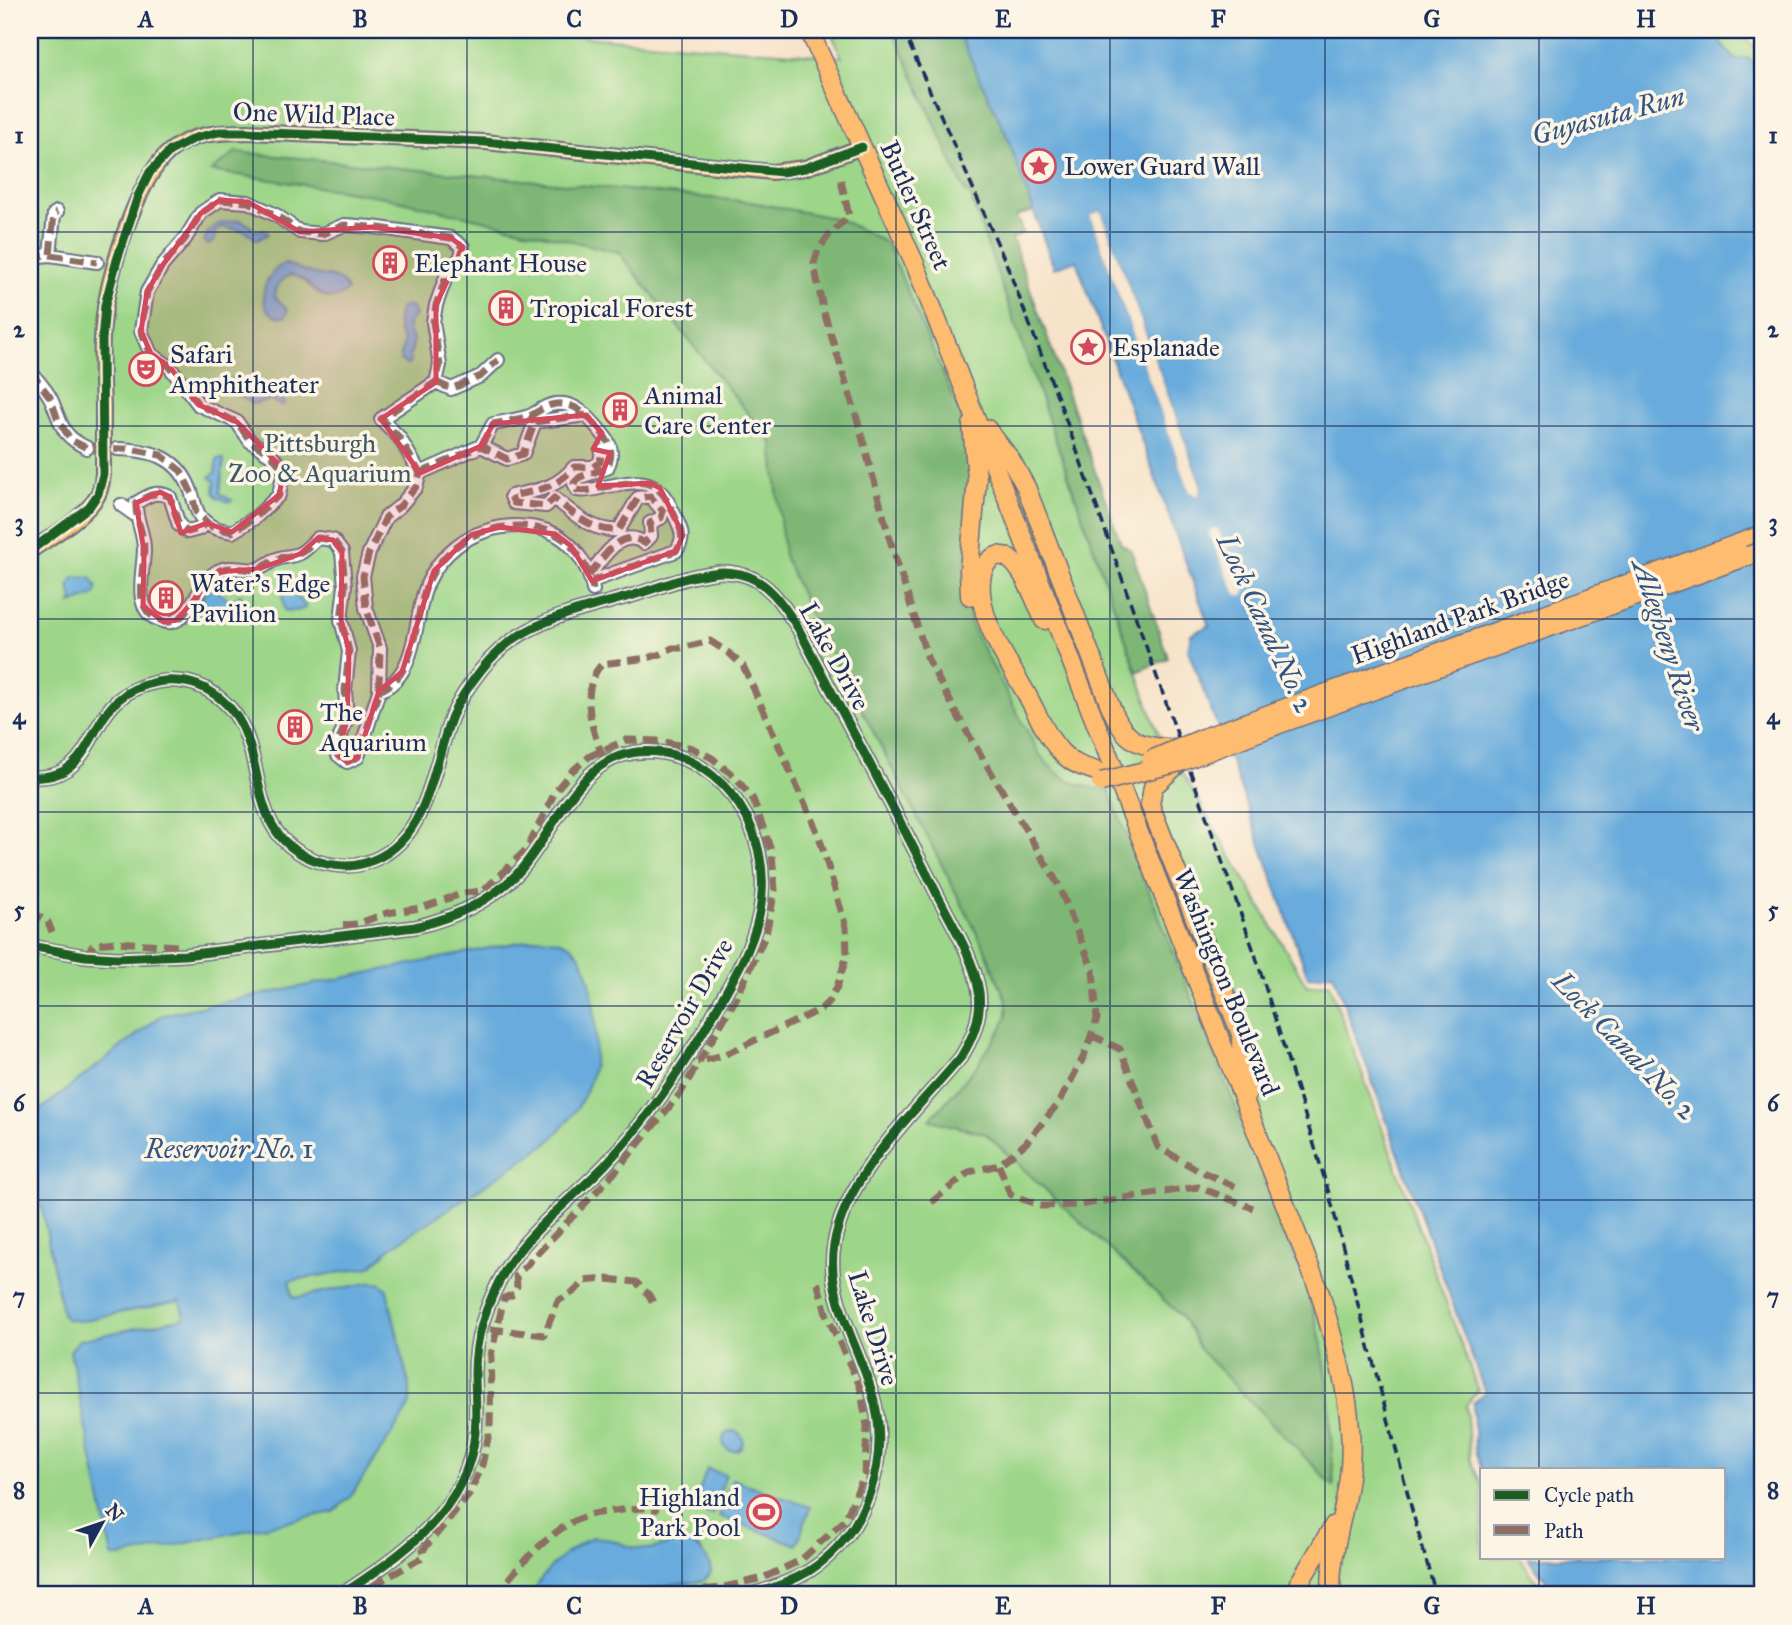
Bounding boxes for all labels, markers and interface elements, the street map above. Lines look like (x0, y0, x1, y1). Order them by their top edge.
text: A (136, 5, 154, 33)
text: B (352, 5, 368, 33)
text: C (566, 5, 582, 33)
text: D (780, 5, 798, 33)
text: E (995, 5, 1012, 33)
text: F (1210, 5, 1226, 33)
text: G (1424, 5, 1441, 33)
text: H (1636, 5, 1656, 33)
water label: Guyasuta Run (1528, 78, 1689, 153)
street label: One Wild Place (232, 95, 396, 133)
text: 1 (14, 121, 24, 149)
text: 1 (1768, 121, 1778, 149)
street label: Butler Street (873, 135, 959, 275)
place icon: Lower Guard Wall (1020, 147, 1058, 185)
place label: Lower Guard Wall (1064, 150, 1260, 182)
building icon: Elephant House (371, 244, 409, 282)
place label: Elephant House (414, 247, 587, 279)
building icon: Tropical Forest (487, 289, 525, 327)
place label: Tropical Forest (530, 292, 693, 324)
text: 2 (13, 315, 25, 343)
text: 2 (1767, 315, 1779, 343)
place icon: Esplanade (1069, 328, 1107, 366)
place label: Esplanade (1112, 331, 1220, 363)
place label: Safari Amphitheater (169, 338, 319, 400)
theatre icon: Safari Amphitheater (127, 350, 165, 388)
place label: Animal Care Center (643, 379, 771, 441)
building icon: Animal Care Center (601, 391, 639, 429)
park label: Pittsburgh Zoo & Aquarium (228, 427, 412, 489)
text: 3 (14, 508, 24, 537)
text: 3 (1768, 508, 1778, 537)
water label: Lock Canal No. 2 (1208, 527, 1322, 718)
water label: Allegheny River (1623, 552, 1713, 737)
street label: Highland Park Bridge (1347, 563, 1573, 671)
place label: Water's Edge Pavilion (190, 567, 331, 629)
building icon: Water's Edge Pavilion (147, 579, 185, 617)
street label: Lake Drive (792, 596, 878, 716)
place label: The Aquarium (319, 696, 427, 758)
text: 4 (13, 702, 27, 730)
text: 4 (1767, 702, 1781, 730)
building icon: The Aquarium (276, 708, 314, 746)
street label: Washington Boulevard (1167, 864, 1287, 1100)
text: 5 (14, 895, 25, 923)
text: 5 (1768, 895, 1779, 923)
street label: Reservoir Drive (628, 932, 740, 1094)
water label: Lock Canal No. 2 (1544, 962, 1705, 1127)
text: 6 (13, 1089, 26, 1117)
text: 6 (1767, 1089, 1780, 1117)
water label: Reservoir No. 1 (144, 1131, 313, 1166)
street label: Lake Drive (841, 1267, 907, 1390)
text: 7 (13, 1282, 25, 1310)
text: 7 (1767, 1282, 1779, 1310)
legend (1480, 1468, 1726, 1558)
text: 8 (13, 1476, 25, 1504)
text: 8 (1767, 1476, 1779, 1504)
place label: Highland Park Pool (639, 1481, 740, 1543)
text: Cycle path (1544, 1482, 1635, 1508)
north arrow (66, 1488, 136, 1558)
sports icon: Highland Park Pool (745, 1493, 783, 1531)
text: N (101, 1499, 129, 1526)
text: Path (1544, 1518, 1584, 1544)
text: A (136, 1592, 154, 1620)
text: B (352, 1592, 368, 1620)
text: C (566, 1592, 582, 1620)
text: D (780, 1592, 798, 1620)
text: E (995, 1592, 1012, 1620)
text: F (1210, 1592, 1226, 1620)
text: G (1424, 1592, 1441, 1620)
text: H (1636, 1592, 1656, 1620)

